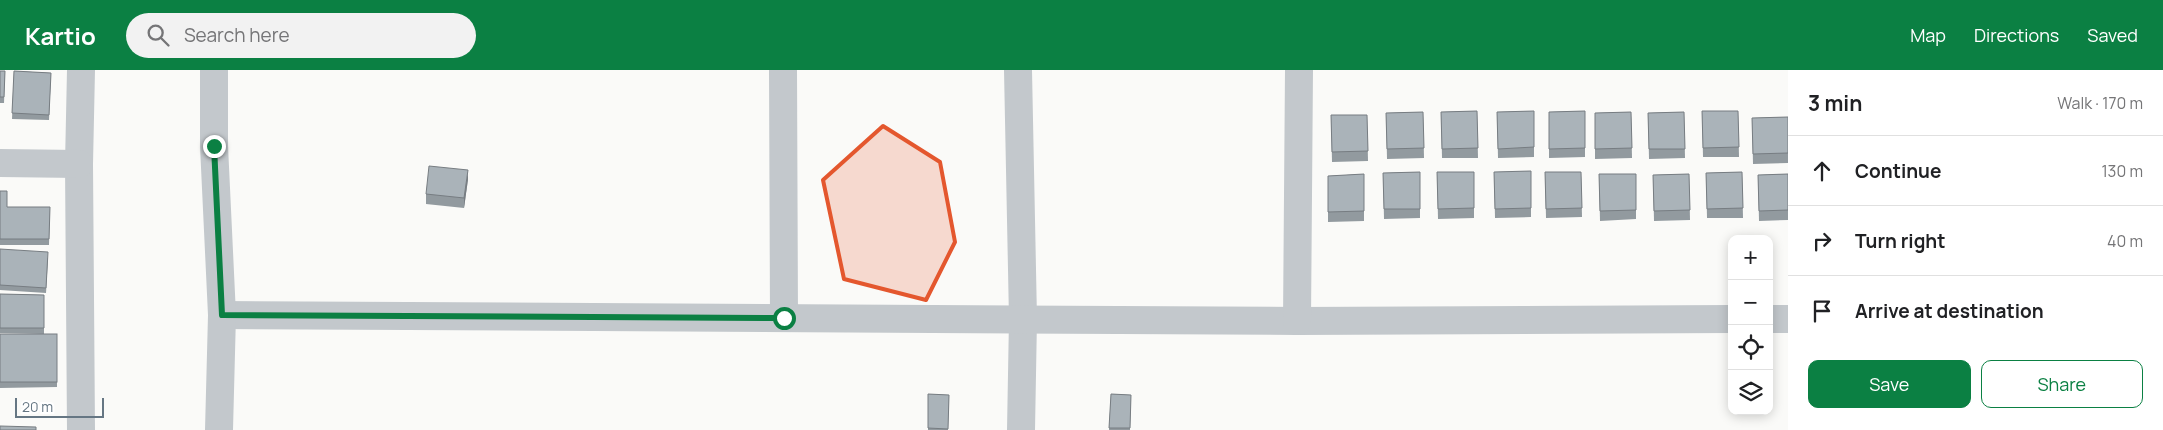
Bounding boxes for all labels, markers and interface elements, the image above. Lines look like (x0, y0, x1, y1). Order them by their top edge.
search box (126, 13, 476, 58)
text: Kartio (25, 19, 96, 52)
icon: search (144, 21, 172, 49)
text: Search here (184, 22, 290, 48)
text: Map (1910, 23, 1946, 47)
text: Directions (1974, 23, 2059, 47)
text: Saved (2087, 23, 2138, 47)
text: 3 min (1808, 89, 1862, 117)
text: Walk · 170 m (2057, 92, 2143, 114)
route end (203, 135, 226, 158)
icon: ahead (1808, 157, 1836, 185)
text: Continue (1855, 158, 1941, 184)
text: 130 m (2101, 160, 2143, 182)
icon: right (1808, 227, 1836, 255)
text: Turn right (1855, 228, 1945, 254)
text: 40 m (2107, 230, 2143, 252)
map controls (1728, 235, 1773, 415)
button: + (1728, 235, 1773, 280)
button: − (1728, 280, 1773, 325)
icon: arrive (1808, 297, 1836, 325)
text: Arrive at destination (1855, 298, 2044, 324)
route start (773, 307, 796, 330)
button: locate (1728, 325, 1773, 370)
button: Save (1808, 360, 1971, 408)
button: Share (1981, 360, 2143, 408)
button: layers (1728, 370, 1773, 415)
scale bar (15, 395, 104, 418)
text: 20 m (22, 397, 53, 416)

